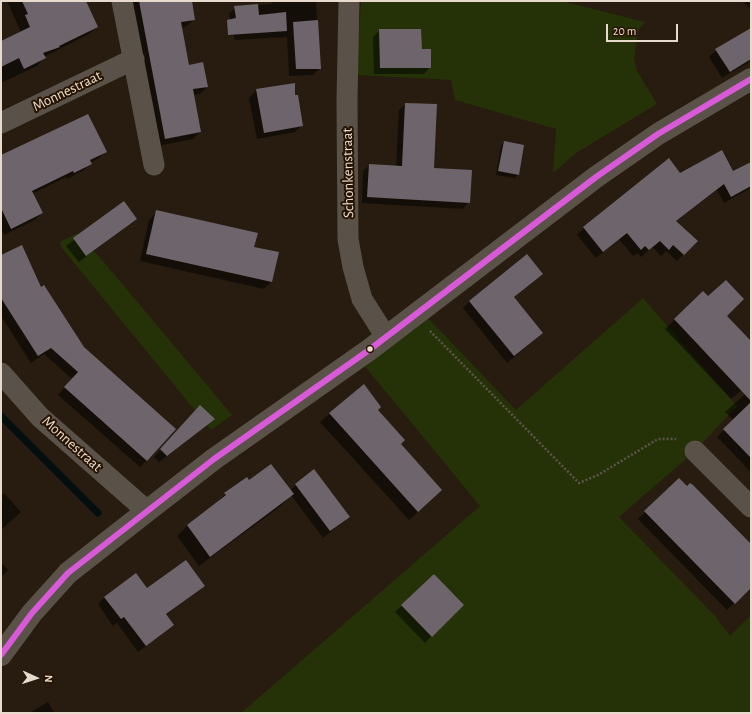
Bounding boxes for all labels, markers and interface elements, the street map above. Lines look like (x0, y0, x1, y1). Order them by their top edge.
scale bar (608, 16, 680, 42)
text: 20 m (613, 25, 636, 37)
street label: Monnestraat (29, 67, 105, 115)
street label: Schonkenstraat (338, 128, 358, 218)
unlabelled marker (365, 344, 375, 354)
street label: Monnestraat (38, 412, 106, 476)
north arrow (16, 658, 56, 698)
text: N (43, 675, 54, 683)

